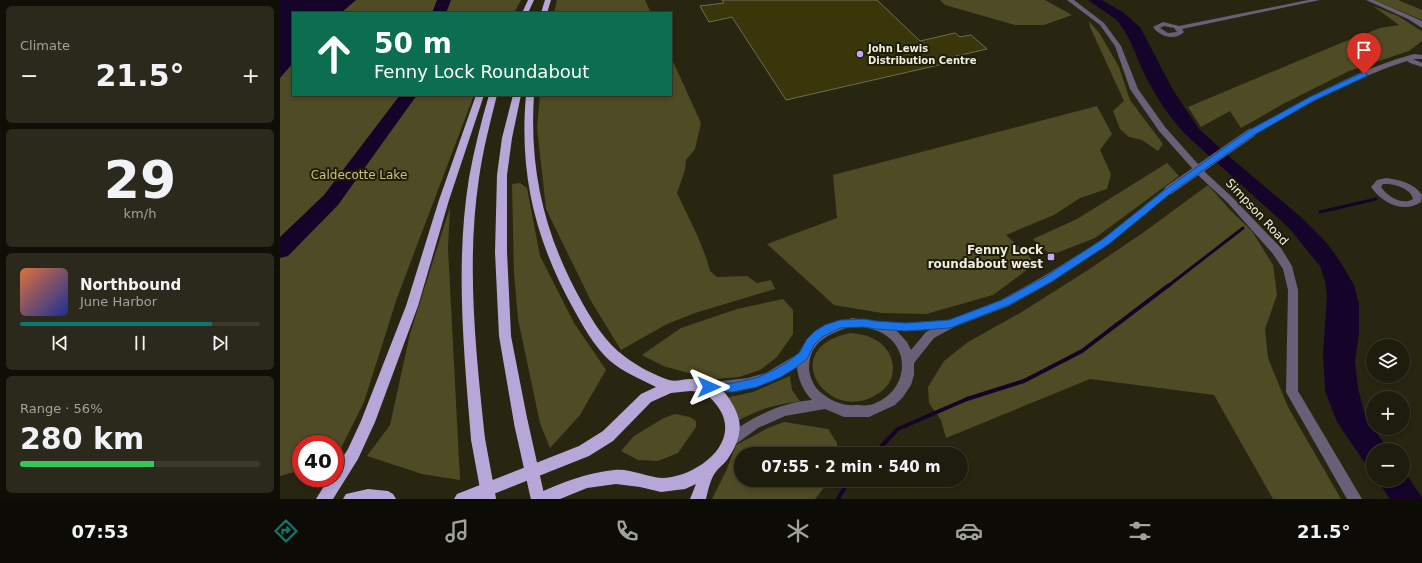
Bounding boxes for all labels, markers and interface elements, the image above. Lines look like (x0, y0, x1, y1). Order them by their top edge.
text: 50 m (374, 27, 452, 60)
icon: ahead (308, 28, 360, 80)
pin (1347, 33, 1381, 74)
text: Climate (20, 38, 70, 53)
icon: arrive (1353, 39, 1375, 61)
place label: John Lewis Distribution Centre (867, 43, 977, 66)
marker: John Lewis Distribution Centre (855, 49, 865, 59)
text: 21.5° (95, 58, 185, 93)
text: Fenny Lock Roundabout (374, 61, 589, 82)
text: − (20, 63, 38, 88)
text: + (242, 63, 260, 88)
text: 29 (104, 150, 176, 210)
park label: Caldecotte Lake (311, 168, 407, 182)
street label: Simpson Road (1223, 176, 1291, 248)
text: km/h (124, 206, 156, 221)
place label: Fenny Lock roundabout west (928, 243, 1044, 271)
marker: Fenny Lock roundabout west (1046, 252, 1056, 262)
text: Northbound (80, 276, 181, 294)
text: June Harbor (80, 294, 157, 309)
icon: previous (49, 332, 71, 354)
icon: pause (129, 332, 151, 354)
icon: next (209, 332, 231, 354)
map controls (1366, 339, 1410, 487)
button: layers (1366, 339, 1410, 383)
position arrow (688, 366, 730, 408)
button: + (1366, 391, 1410, 435)
text: Range · 56% (20, 401, 103, 416)
text: 280 km (20, 421, 144, 456)
speed limit sign: 40 (292, 435, 344, 487)
button: − (1366, 443, 1410, 487)
text: 07:55 · 2 min · 540 m (761, 458, 941, 476)
icon: directions (272, 517, 300, 545)
icon: music (443, 517, 471, 545)
icon: phone (613, 517, 641, 545)
icon: climate (784, 517, 812, 545)
icon: car (955, 517, 983, 545)
icon: filters (1126, 517, 1154, 545)
text: 07:53 (71, 521, 129, 542)
text: 21.5° (1297, 521, 1351, 542)

